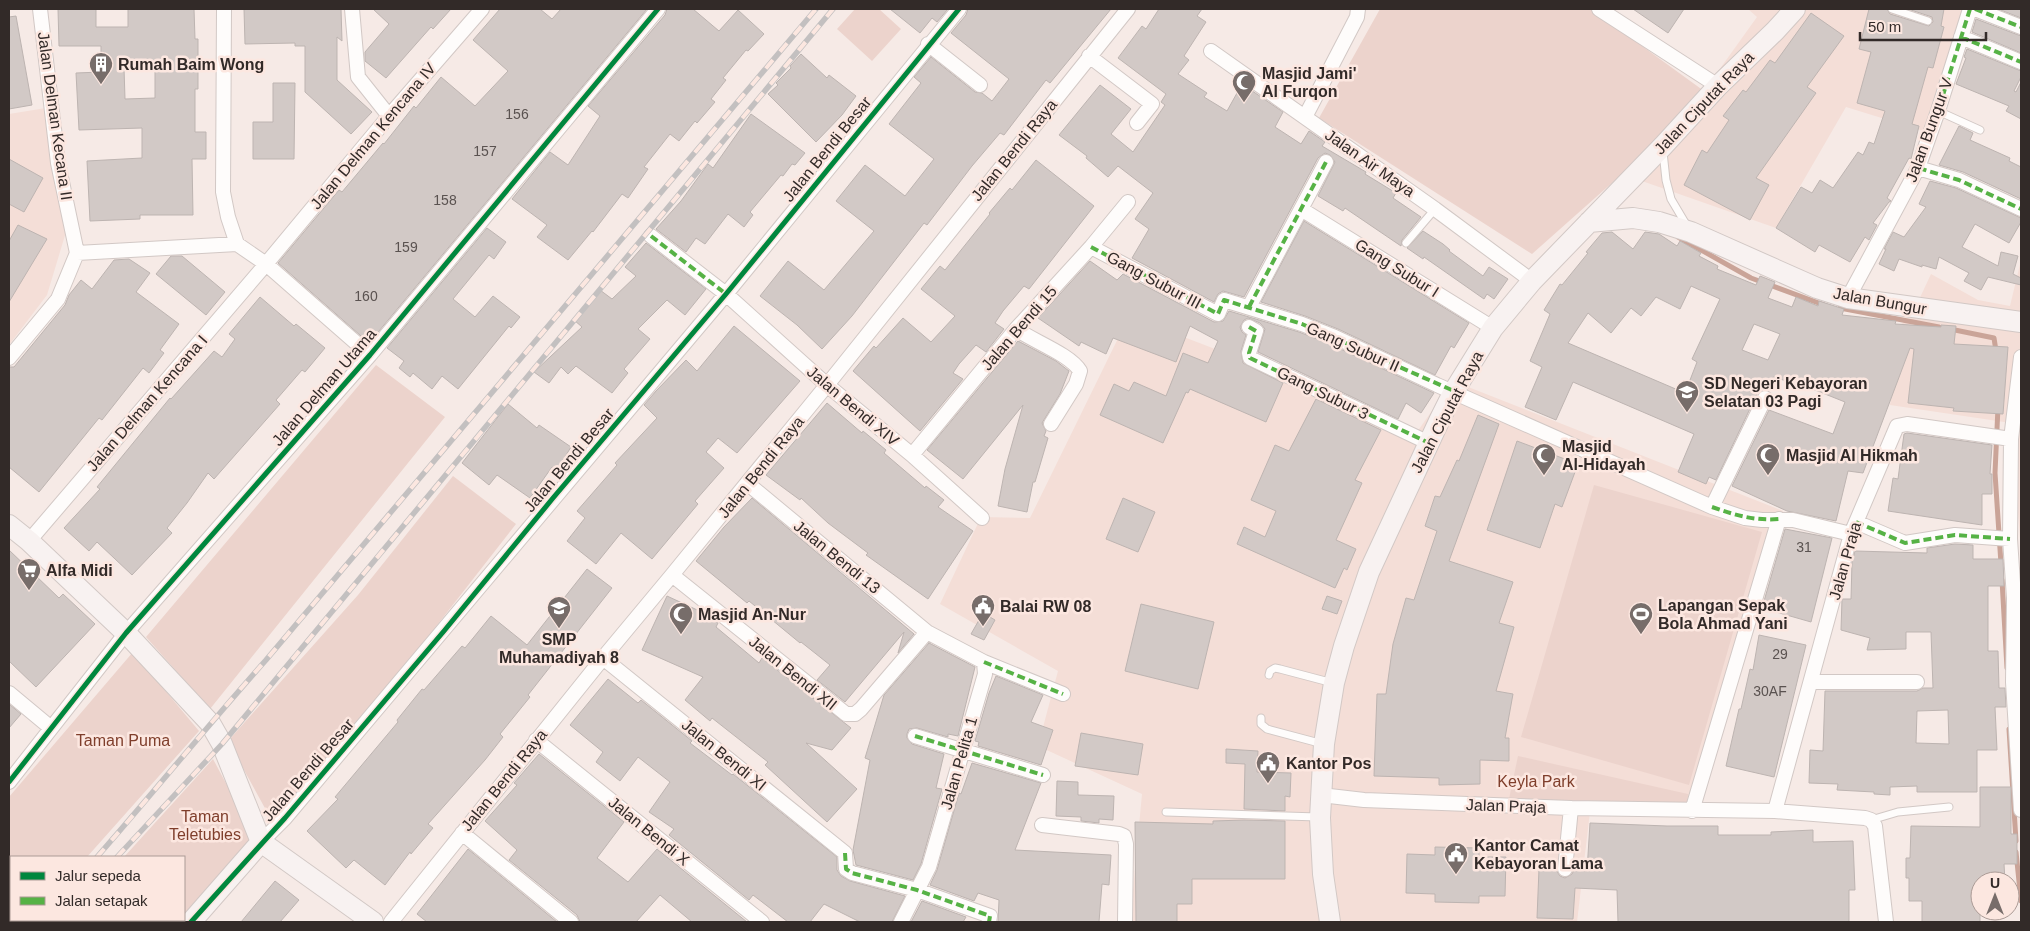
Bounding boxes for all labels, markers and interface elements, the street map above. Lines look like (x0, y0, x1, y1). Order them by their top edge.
scale bar (1860, 10, 1986, 42)
text: 50 m (1868, 18, 1901, 35)
street label: Jalan Delman Kecana II (35, 31, 75, 201)
street label: Jalan Ciputat Raya (1651, 48, 1757, 158)
building icon: Rumah Baim Wong (88, 51, 114, 85)
place label: Rumah Baim Wong (118, 56, 264, 73)
street label: Jalan Delman Kencana IV (307, 59, 439, 212)
place label: Masjid Jami' Al Furqon (1262, 65, 1357, 100)
mosque icon: Masjid Jami' Al Furqon (1231, 69, 1257, 103)
street label: Jalan Bungur V (1902, 75, 1956, 184)
street label: Jalan Bendi Besar (780, 93, 875, 205)
street label: Jalan Bendi Raya (968, 96, 1060, 204)
house number: 156 (505, 106, 529, 122)
street label: Jalan Air Maya (1322, 126, 1418, 200)
house number: 157 (473, 143, 497, 159)
house number: 158 (433, 192, 457, 208)
street label: Gang Subur I (1352, 236, 1442, 300)
house number: 159 (394, 239, 418, 255)
street label: Gang Subur III (1104, 248, 1204, 312)
street label: Jalan Bendi 15 (978, 282, 1060, 374)
street label: Jalan Bungur (1832, 284, 1929, 318)
house number: 160 (354, 288, 378, 304)
street label: Gang Subur II (1304, 319, 1402, 375)
street label: Jalan Delman Utama (269, 325, 379, 449)
street label: Jalan Delman Kencana I (83, 332, 211, 474)
street label: Jalan Ciputat Raya (1408, 348, 1486, 476)
street label: Jalan Bendi XIV (804, 363, 902, 449)
street label: Gang Subur 3 (1275, 364, 1372, 423)
place label: SD Negeri Kebayoran Selatan 03 Pagi (1704, 375, 1868, 410)
school or university icon: SD Negeri Kebayoran Selatan 03 Pagi (1674, 379, 1700, 413)
street label: Jalan Bendi Besar (521, 404, 618, 515)
street label: Jalan Bendi Raya (715, 413, 807, 521)
place label: Masjid Al-Hidayah (1562, 438, 1646, 473)
mosque icon: Masjid Al-Hidayah (1531, 442, 1557, 476)
mosque icon: Masjid Al Hikmah (1755, 442, 1781, 476)
place label: Masjid Al Hikmah (1786, 447, 1918, 464)
street label: Jalan Bendi 13 (791, 517, 884, 597)
street label: Jalan Praja (1826, 520, 1864, 602)
house number: 31 (1796, 539, 1812, 555)
supermarket icon: Alfa Midi (16, 557, 42, 591)
place label: Alfa Midi (46, 562, 113, 579)
public building icon: Balai RW 08 (970, 593, 996, 627)
school or university icon: SMP Muhamadiyah 8 (546, 595, 572, 629)
place label: Lapangan Sepak Bola Ahmad Yani (1658, 597, 1788, 632)
place label: Balai RW 08 (1000, 598, 1091, 615)
mosque icon: Masjid An-Nur (668, 601, 694, 635)
sports icon: Lapangan Sepak Bola Ahmad Yani (1628, 601, 1654, 635)
place label: Masjid An-Nur (698, 606, 806, 623)
place label: SMP Muhamadiyah 8 (499, 631, 619, 666)
street label: Jalan Bendi XII (746, 633, 840, 713)
house number: 29 (1772, 646, 1788, 662)
house number: 30AF (1753, 683, 1787, 699)
street label: Jalan Pelita 1 (938, 714, 980, 812)
street label: Jalan Bendi Besar (259, 715, 357, 825)
street label: Jalan Bendi XI (679, 716, 769, 794)
street label: Jalan Bendi Raya (458, 726, 550, 834)
park label: Taman Puma (76, 732, 170, 749)
public building icon: Kantor Pos (1255, 750, 1281, 784)
place label: Kantor Pos (1286, 755, 1371, 772)
park label: Keyla Park (1497, 773, 1576, 790)
street label: Jalan Bendi X (605, 793, 693, 869)
street label: Jalan Praja (1466, 796, 1546, 816)
park label: Taman Teletubies (169, 808, 241, 843)
place label: Kantor Camat Kebayoran Lama (1474, 837, 1603, 872)
public building icon: Kantor Camat Kebayoran Lama (1443, 841, 1469, 875)
legend (10, 856, 185, 921)
text: Jalur sepeda (55, 867, 142, 884)
north arrow (1970, 871, 2020, 921)
text: U (1990, 875, 2000, 891)
text: Jalan setapak (55, 892, 148, 909)

